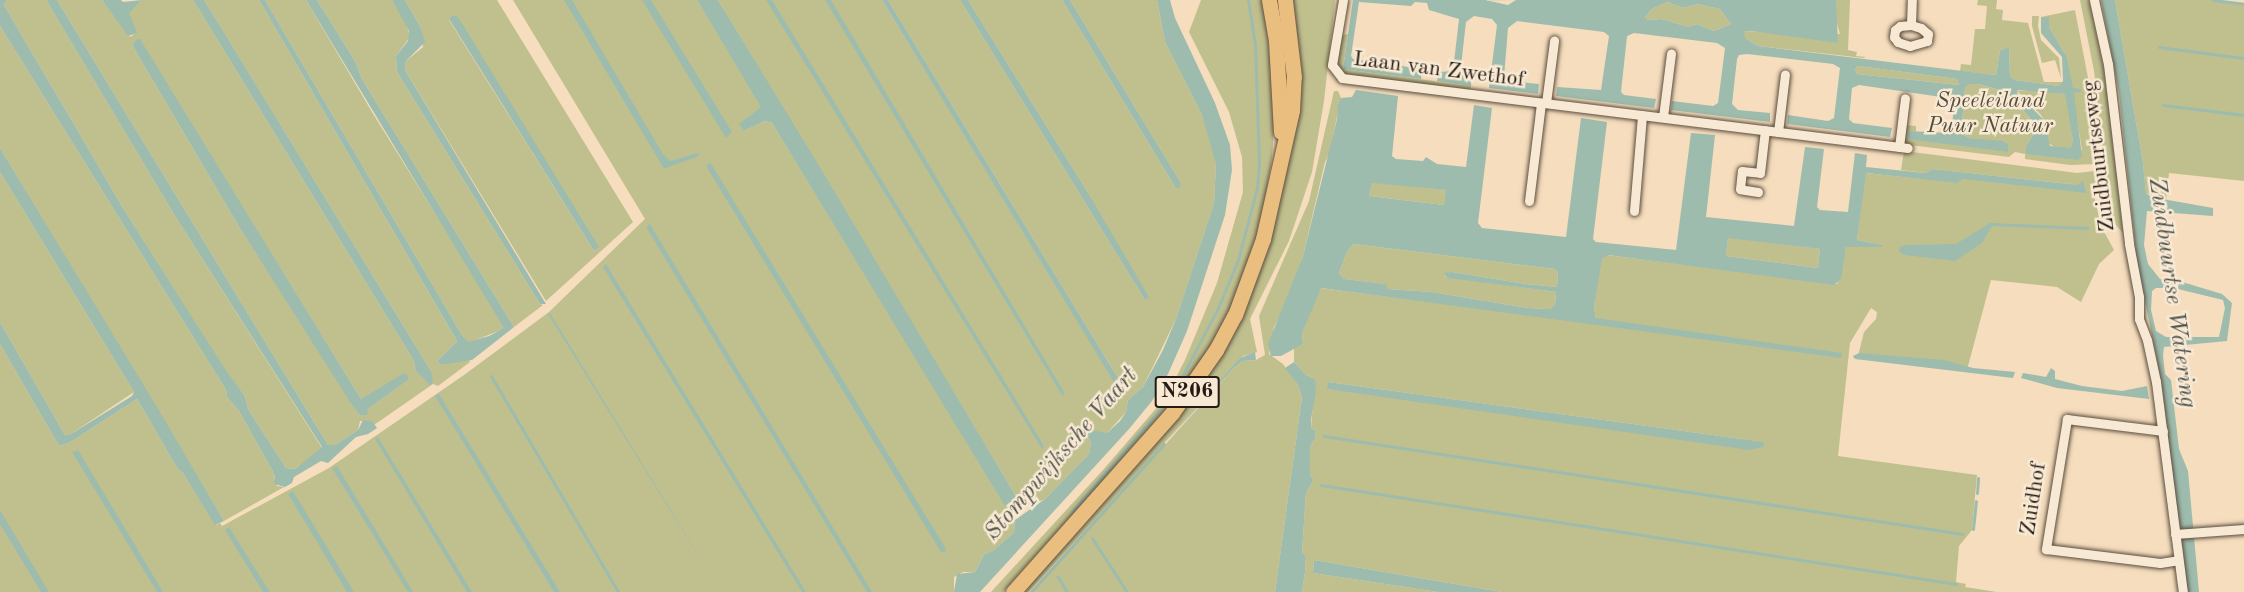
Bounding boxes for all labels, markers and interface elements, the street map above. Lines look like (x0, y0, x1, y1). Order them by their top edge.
street label: Laan van Zwethof (1352, 46, 1526, 94)
street label: Zuidbuurtseweg (2077, 79, 2121, 233)
park label: Speeleiland Puur Natuur (1927, 88, 2053, 140)
water label: Zuidbuurtse Watering (2141, 176, 2201, 410)
water label: Stompwijksche Vaart (979, 363, 1145, 547)
road number: N206 (1154, 374, 1220, 410)
street label: Zuidhof (2015, 461, 2053, 537)

